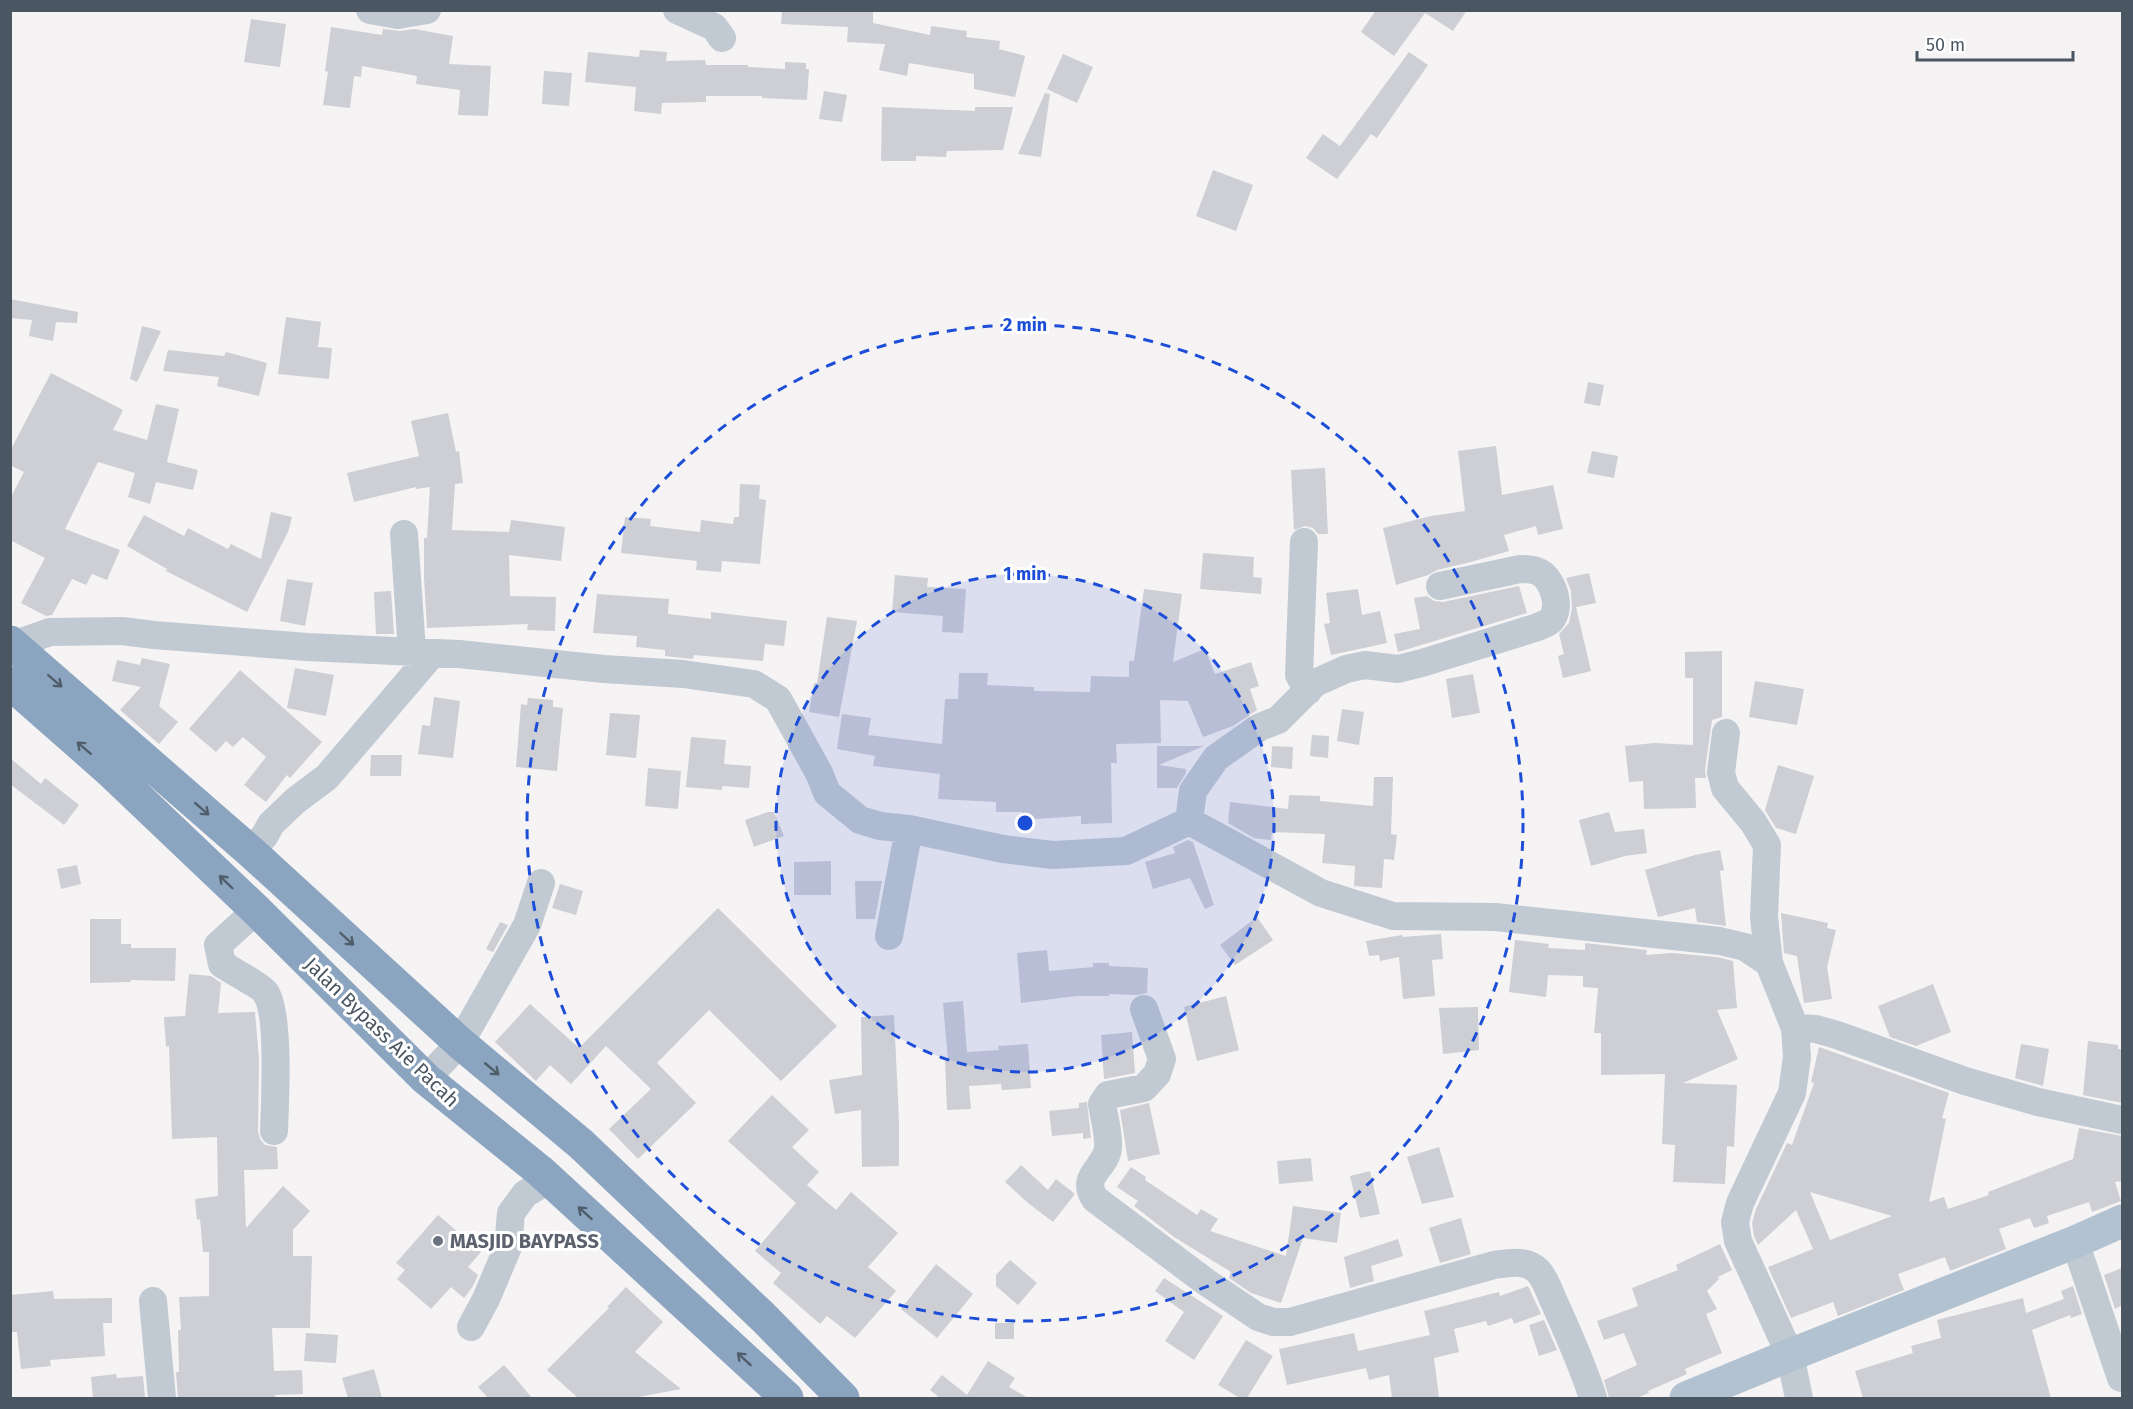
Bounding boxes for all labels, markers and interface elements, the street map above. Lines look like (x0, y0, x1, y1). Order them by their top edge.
scale bar (1917, 24, 2073, 62)
text: 50 m (1926, 34, 1965, 56)
text: 2 min (1003, 314, 1047, 336)
text: 1 min (1003, 563, 1047, 585)
one-way arrow (47, 674, 62, 688)
one-way arrow (77, 741, 92, 755)
one-way arrow (194, 802, 209, 816)
centre of rings (1015, 813, 1035, 833)
one-way arrow (218, 874, 233, 889)
one-way arrow (339, 932, 354, 946)
street label: Jalan Bypass Aie Pacah (300, 952, 464, 1112)
one-way arrow (484, 1063, 500, 1076)
one-way arrow (578, 1206, 593, 1220)
place label: MASJID BAYPASS (450, 1229, 599, 1253)
marker: MASJID BAYPASS (431, 1234, 445, 1248)
one-way arrow (737, 1351, 752, 1366)

